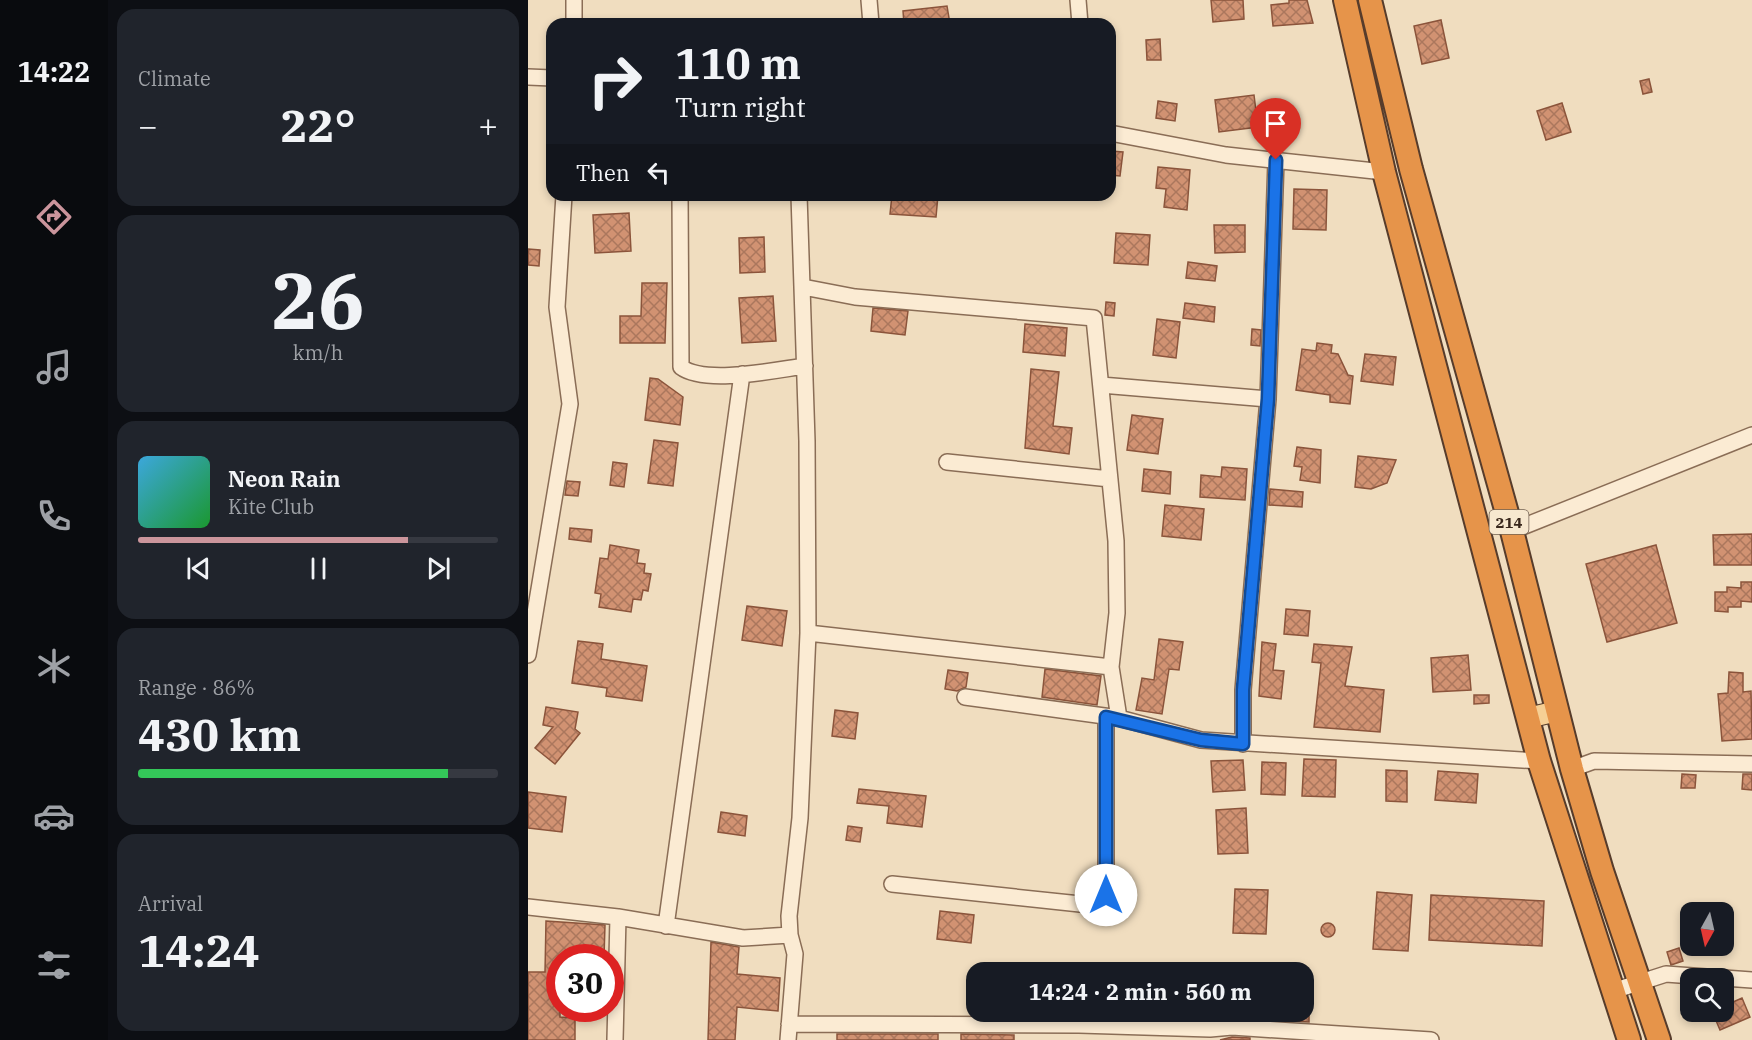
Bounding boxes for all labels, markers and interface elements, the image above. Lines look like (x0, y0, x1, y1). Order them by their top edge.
text: 110 m (675, 36, 801, 91)
icon: right (576, 42, 654, 120)
text: 14:22 (18, 54, 90, 89)
text: Climate (138, 65, 211, 92)
text: Turn right (675, 89, 806, 124)
text: 22° (280, 96, 356, 154)
pin (1250, 98, 1301, 160)
text: − (138, 104, 158, 147)
text: + (478, 104, 498, 147)
icon: arrive (1259, 107, 1292, 140)
icon: left (642, 156, 675, 189)
text: Then (576, 158, 630, 187)
icon: directions (33, 196, 75, 238)
text: 26 (271, 249, 365, 350)
text: km/h (293, 339, 343, 366)
icon: music (33, 346, 75, 388)
text: Neon Rain (228, 464, 341, 493)
text: Kite Club (228, 493, 314, 520)
icon: phone (33, 495, 75, 537)
road number: 214 (1490, 510, 1528, 534)
icon: previous (182, 552, 215, 585)
icon: pause (302, 552, 335, 585)
icon: next (422, 552, 455, 585)
icon: climate (33, 645, 75, 687)
text: Range · 86% (138, 674, 255, 701)
text: 430 km (138, 705, 301, 763)
icon: car (33, 795, 75, 837)
position arrow (1074, 863, 1138, 927)
text: Arrival (138, 890, 203, 917)
north arrow (1680, 902, 1734, 956)
map controls (1680, 902, 1734, 1022)
text: 14:24 (138, 921, 260, 979)
icon: filters (33, 944, 75, 986)
speed limit sign: 30 (546, 944, 624, 1022)
button: search (1680, 968, 1734, 1022)
text: 14:24 · 2 min · 560 m (1028, 977, 1252, 1006)

